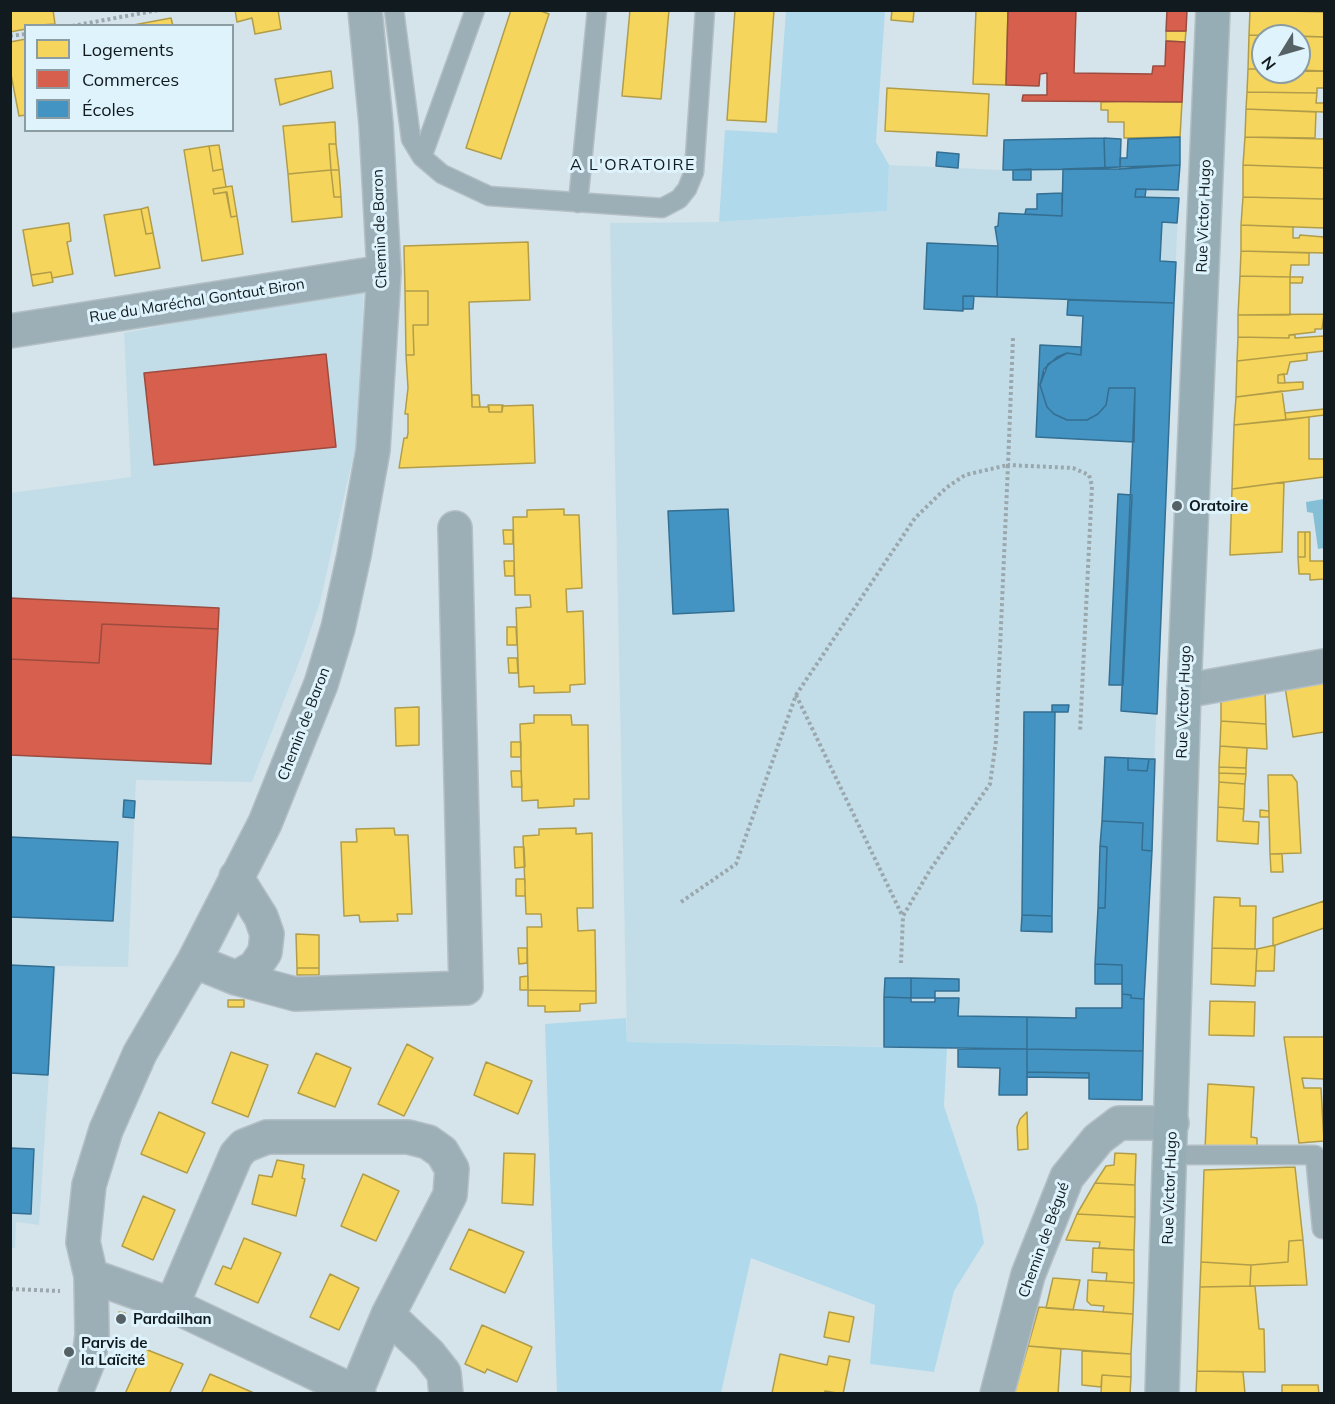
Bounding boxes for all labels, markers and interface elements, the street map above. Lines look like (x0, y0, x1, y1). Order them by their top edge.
legend (24, 24, 234, 132)
north arrow (1251, 24, 1311, 84)
text: Logements (82, 38, 174, 61)
text: N (1257, 53, 1280, 74)
text: Commerces (82, 68, 179, 91)
text: Écoles (82, 98, 135, 121)
district label: A L'ORATOIRE (570, 155, 696, 175)
street label: Rue Victor Hugo (1193, 159, 1215, 273)
street label: Chemin de Baron (369, 169, 391, 289)
street label: Rue du Maréchal Gontaut Biron (88, 275, 306, 327)
place label: Oratoire (1189, 497, 1248, 515)
marker: Oratoire (1170, 499, 1184, 513)
street label: Rue Victor Hugo (1173, 645, 1195, 759)
street label: Chemin de Baron (274, 665, 334, 783)
street label: Rue Victor Hugo (1159, 1131, 1181, 1245)
street label: Chemin de Bégué (1015, 1180, 1073, 1300)
place label: Pardailhan (133, 1310, 212, 1328)
marker: Pardailhan (114, 1312, 128, 1326)
place label: Parvis de la Laïcité (81, 1334, 148, 1369)
marker: Parvis de la Laïcité (62, 1345, 76, 1359)

